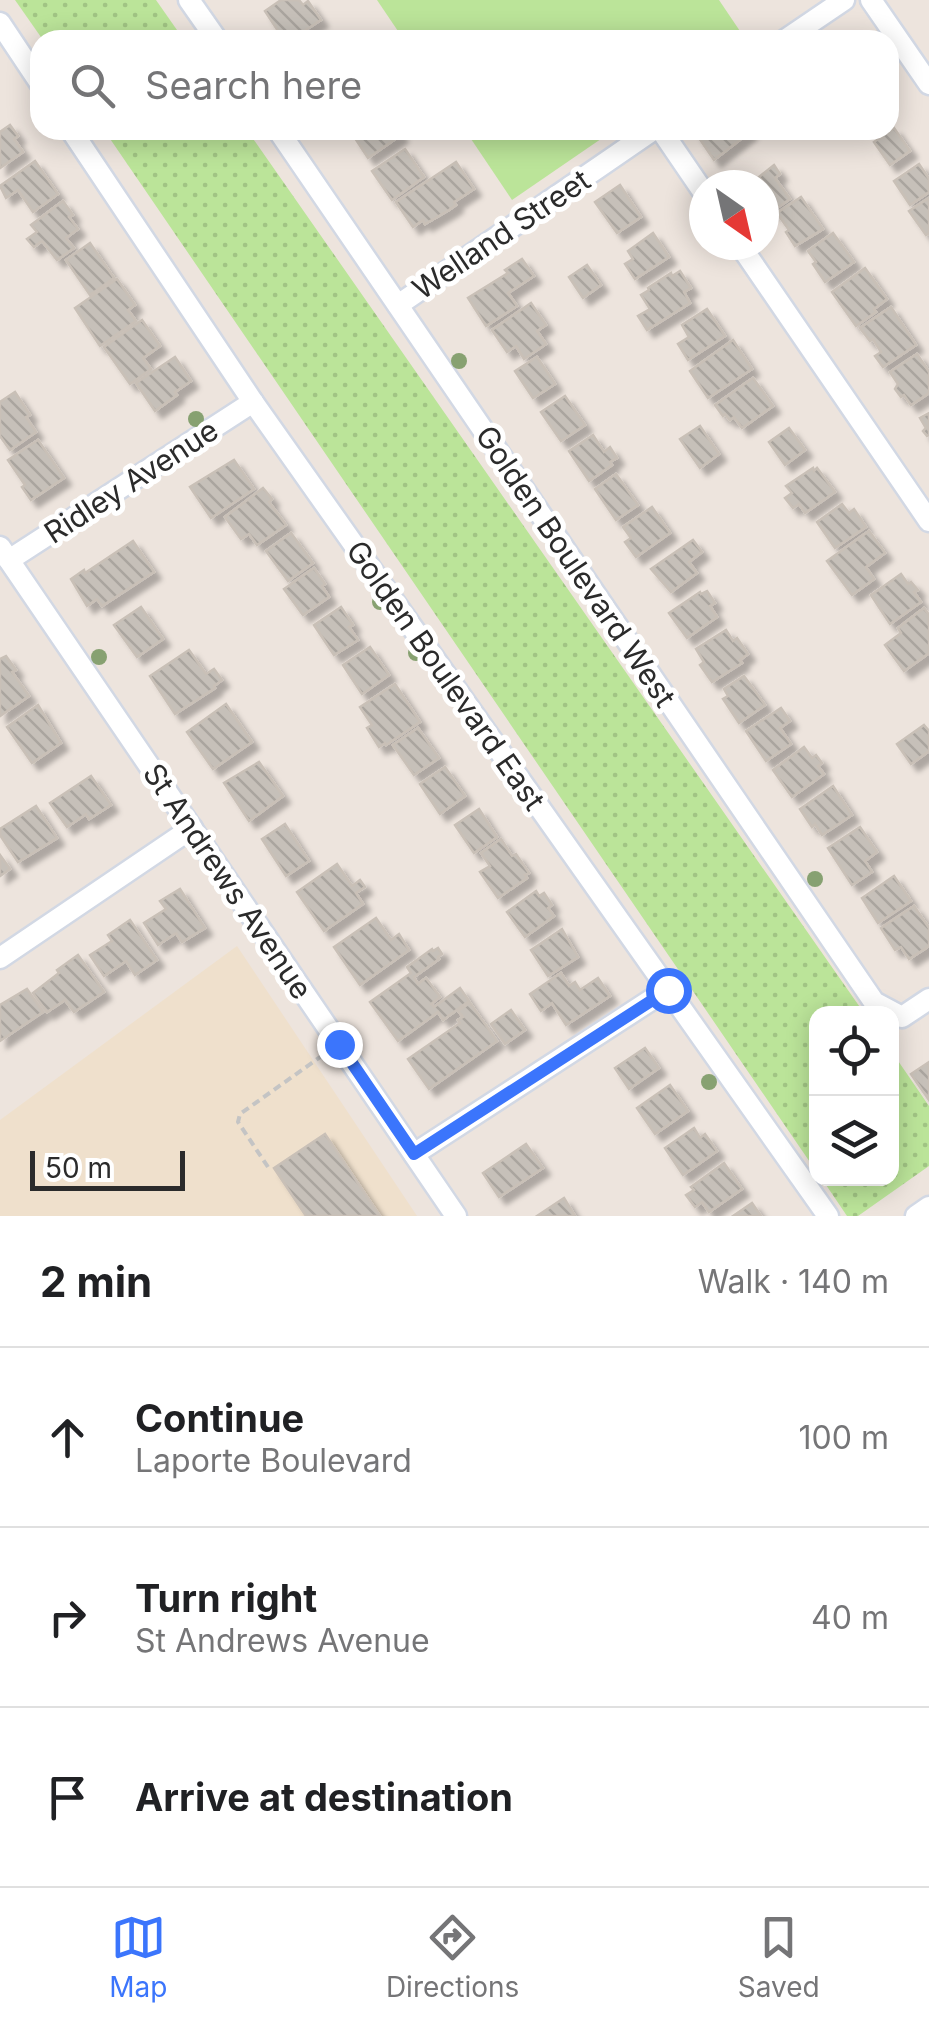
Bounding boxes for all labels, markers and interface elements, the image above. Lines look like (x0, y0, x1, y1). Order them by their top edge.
search box (30, 30, 899, 140)
icon: search (65, 58, 120, 113)
text: Search here (145, 62, 362, 108)
street label: Welland Street (406, 161, 597, 307)
north arrow (689, 170, 779, 260)
street label: Ridley Avenue (37, 411, 225, 551)
street label: Golden Boulevard West (468, 419, 684, 714)
street label: Golden Boulevard East (339, 533, 553, 817)
street label: St Andrews Avenue (136, 756, 320, 1006)
route start (646, 968, 692, 1014)
map controls (809, 1006, 899, 1186)
button: locate (809, 1006, 899, 1096)
route end (317, 1022, 363, 1068)
button: layers (809, 1096, 899, 1186)
scale bar (30, 1146, 185, 1190)
text: 50 m (45, 1151, 112, 1185)
text: 2 min (40, 1256, 152, 1307)
text: Walk · 140 m (698, 1262, 889, 1301)
text: Continue (135, 1395, 304, 1441)
icon: ahead (40, 1410, 95, 1465)
text: 100 m (799, 1418, 889, 1457)
text: Laporte Boulevard (135, 1441, 412, 1480)
text: Turn right (135, 1575, 317, 1621)
icon: right (40, 1590, 95, 1645)
text: 40 m (811, 1598, 889, 1637)
text: St Andrews Avenue (135, 1621, 430, 1660)
icon: arrive (40, 1770, 95, 1825)
text: Arrive at destination (135, 1774, 513, 1820)
tab: Map (109, 1910, 167, 2004)
tab: Directions (386, 1910, 519, 2004)
tab: Saved (738, 1910, 820, 2004)

